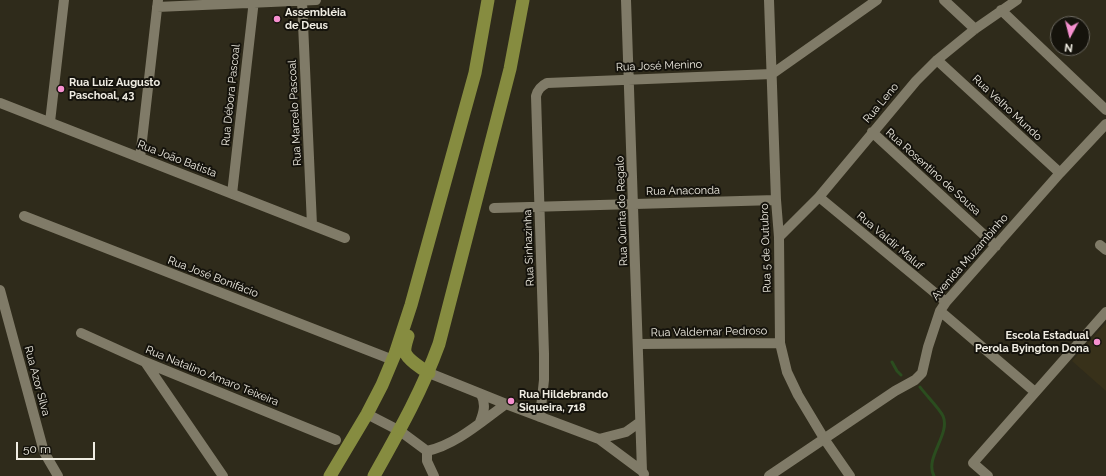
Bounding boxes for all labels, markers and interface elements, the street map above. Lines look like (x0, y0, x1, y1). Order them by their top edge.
place label: Assembléia de Deus (285, 6, 346, 32)
marker: Assembléia de Deus (272, 14, 282, 24)
north arrow (1050, 16, 1090, 56)
text: N (1064, 40, 1074, 54)
street label: Rua Débora Pascoal (219, 43, 243, 147)
street label: Rua José Menino (616, 58, 702, 74)
street label: Rua Marcelo Pascoal (286, 60, 304, 166)
street label: Rua Velho Mundo (969, 72, 1045, 144)
place label: Rua Luiz Augusto Paschoal, 43 (69, 76, 160, 102)
street label: Rua Leno (860, 80, 902, 126)
marker: Rua Luiz Augusto Paschoal, 43 (56, 84, 66, 94)
street label: Rua Rosentino de Sousa (883, 126, 983, 218)
street label: Rua João Batista (135, 138, 219, 180)
street label: Rua Quinta do Regalo (613, 156, 631, 266)
street label: Rua Anaconda (646, 184, 720, 198)
street label: Rua 5 de Outubro (758, 203, 774, 293)
street label: Rua Sinhazinha (521, 209, 537, 287)
street label: Rua Valdir Maluf (854, 209, 926, 273)
street label: Avenida Muzambinho (929, 211, 1011, 303)
street label: Rua José Bonifácio (166, 254, 260, 300)
street label: Rua Valdemar Pedroso (651, 324, 767, 340)
place label: Escola Estadual Perola Byington Dona (975, 329, 1089, 355)
marker: Escola Estadual Perola Byington Dona (1092, 337, 1102, 347)
street label: Rua Natalino Amaro Teixeira (143, 343, 281, 409)
street label: Rua Azor Silva (21, 345, 53, 417)
place label: Rua Hildebrando Siqueira, 718 (519, 388, 608, 414)
marker: Rua Hildebrando Siqueira, 718 (506, 396, 516, 406)
scale bar (18, 434, 97, 460)
text: 50 m (23, 442, 51, 456)

